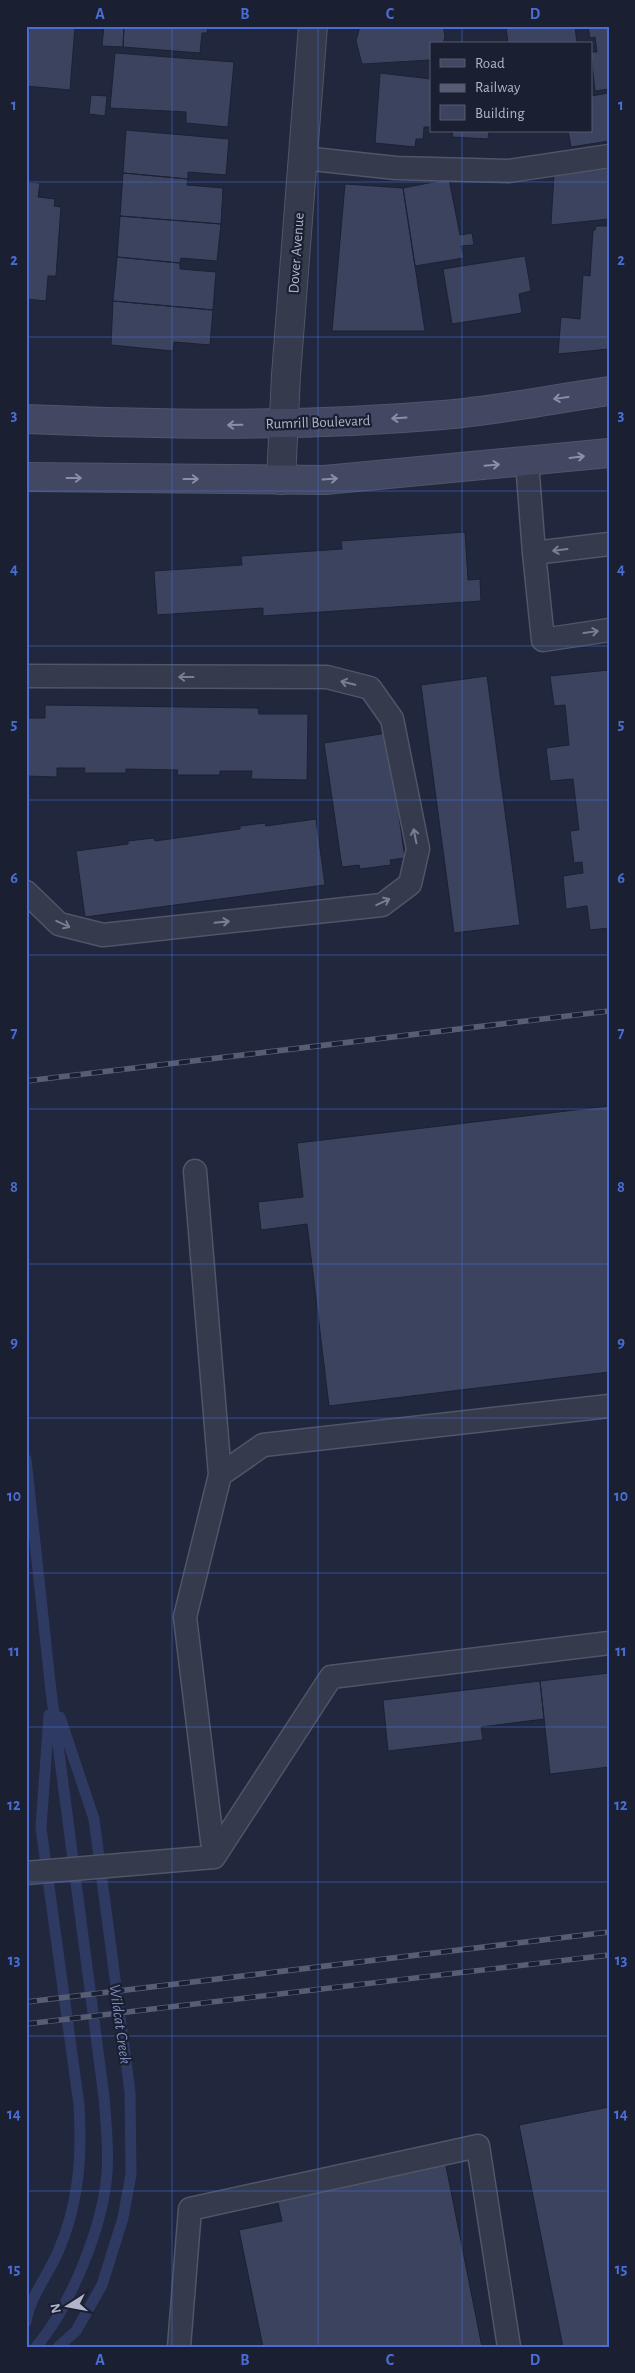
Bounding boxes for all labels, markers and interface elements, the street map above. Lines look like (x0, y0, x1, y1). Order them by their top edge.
text: A (95, 6, 105, 22)
text: B (240, 6, 250, 22)
text: C (386, 6, 395, 22)
text: D (530, 6, 541, 22)
legend (430, 42, 592, 132)
text: Road (475, 56, 505, 71)
text: Railway (475, 80, 521, 95)
text: 1 (11, 97, 17, 113)
text: 1 (618, 97, 624, 113)
text: Building (475, 106, 525, 121)
street label: Dover Avenue (286, 212, 307, 294)
text: 2 (10, 252, 18, 268)
text: 2 (617, 252, 625, 268)
one-way arrow (553, 393, 569, 403)
text: 3 (11, 407, 18, 423)
text: 3 (618, 407, 625, 423)
street label: Rumrill Boulevard (265, 413, 371, 432)
one-way arrow (392, 413, 408, 422)
one-way arrow (227, 420, 244, 430)
one-way arrow (568, 452, 584, 462)
one-way arrow (484, 460, 500, 470)
one-way arrow (65, 473, 81, 483)
one-way arrow (182, 474, 198, 484)
one-way arrow (322, 475, 338, 484)
one-way arrow (553, 545, 569, 555)
text: 4 (10, 561, 18, 577)
text: 4 (617, 561, 625, 577)
one-way arrow (583, 627, 599, 637)
one-way arrow (178, 672, 194, 682)
one-way arrow (341, 678, 357, 687)
text: 5 (11, 716, 18, 732)
text: 5 (618, 716, 625, 732)
one-way arrow (410, 828, 420, 844)
text: 6 (10, 870, 18, 886)
text: 6 (617, 870, 625, 886)
one-way arrow (375, 896, 390, 906)
one-way arrow (214, 917, 230, 927)
one-way arrow (55, 919, 70, 929)
text: 7 (11, 1025, 18, 1041)
text: 7 (618, 1025, 625, 1041)
text: 8 (10, 1179, 18, 1195)
text: 8 (617, 1179, 625, 1195)
text: 9 (10, 1334, 18, 1350)
text: 9 (617, 1334, 625, 1350)
text: 10 (7, 1488, 21, 1504)
text: 10 (614, 1488, 628, 1504)
text: 11 (8, 1643, 20, 1659)
text: 11 (615, 1643, 627, 1659)
text: 12 (7, 1797, 21, 1813)
text: 12 (614, 1797, 628, 1813)
text: 13 (8, 1952, 20, 1968)
text: 13 (615, 1952, 627, 1968)
water label: Wildcat Creek (106, 1983, 134, 2065)
text: 14 (7, 2106, 21, 2122)
text: 14 (614, 2106, 628, 2122)
text: 15 (8, 2261, 20, 2277)
text: 15 (615, 2261, 627, 2277)
north arrow (42, 2280, 92, 2330)
text: N (48, 2302, 64, 2314)
text: A (95, 2352, 105, 2368)
text: B (240, 2352, 250, 2368)
text: C (386, 2352, 395, 2368)
text: D (530, 2352, 541, 2368)

